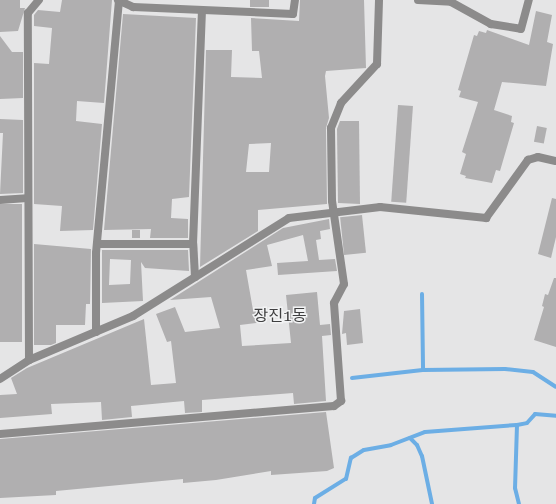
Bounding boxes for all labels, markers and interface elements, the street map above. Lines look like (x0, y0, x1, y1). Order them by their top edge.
district label: 장진1동 (253, 306, 307, 326)

